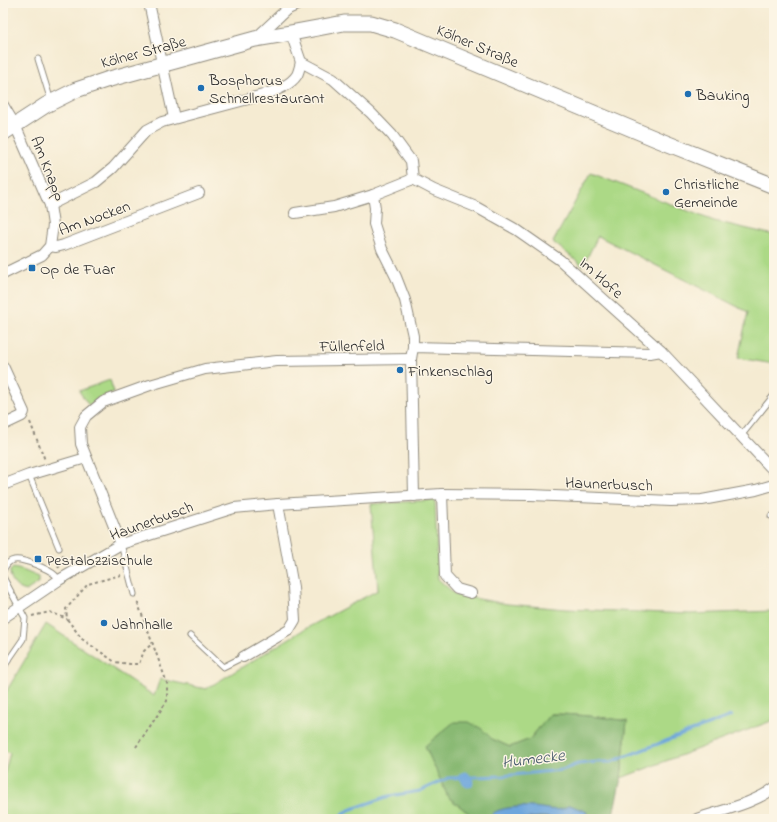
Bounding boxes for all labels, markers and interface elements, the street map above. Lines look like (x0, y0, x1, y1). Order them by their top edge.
street label: Kölner Straße (432, 19, 523, 75)
street label: Kölner Straße (98, 30, 189, 76)
place label: Bosphorus Schnellrestaurant (208, 69, 325, 111)
marker: Bosphorus Schnellrestaurant (196, 83, 206, 93)
place label: Bauking (695, 84, 750, 108)
marker: Bauking (683, 89, 693, 99)
street label: Am Knapp (23, 133, 71, 205)
place label: Christliche Gemeinde (674, 173, 740, 215)
marker: Christliche Gemeinde (661, 187, 671, 197)
street label: Am Nocken (56, 195, 134, 243)
street label: Im Hofe (573, 252, 629, 305)
place label: Op de Fuar (40, 258, 115, 282)
marker: Op de Fuar (27, 263, 37, 273)
street label: Füllenfeld (318, 334, 385, 360)
place label: Finkenschlag (407, 360, 493, 384)
marker: Finkenschlag (395, 365, 405, 375)
street label: Haunerbusch (565, 471, 653, 499)
street label: Haunerbusch (106, 496, 197, 548)
place label: Pestalozzischule (46, 549, 154, 573)
marker: Pestalozzischule (33, 554, 43, 564)
place label: Jahnhalle (112, 613, 174, 637)
marker: Jahnhalle (99, 618, 109, 628)
water label: Humecke (500, 743, 567, 776)

